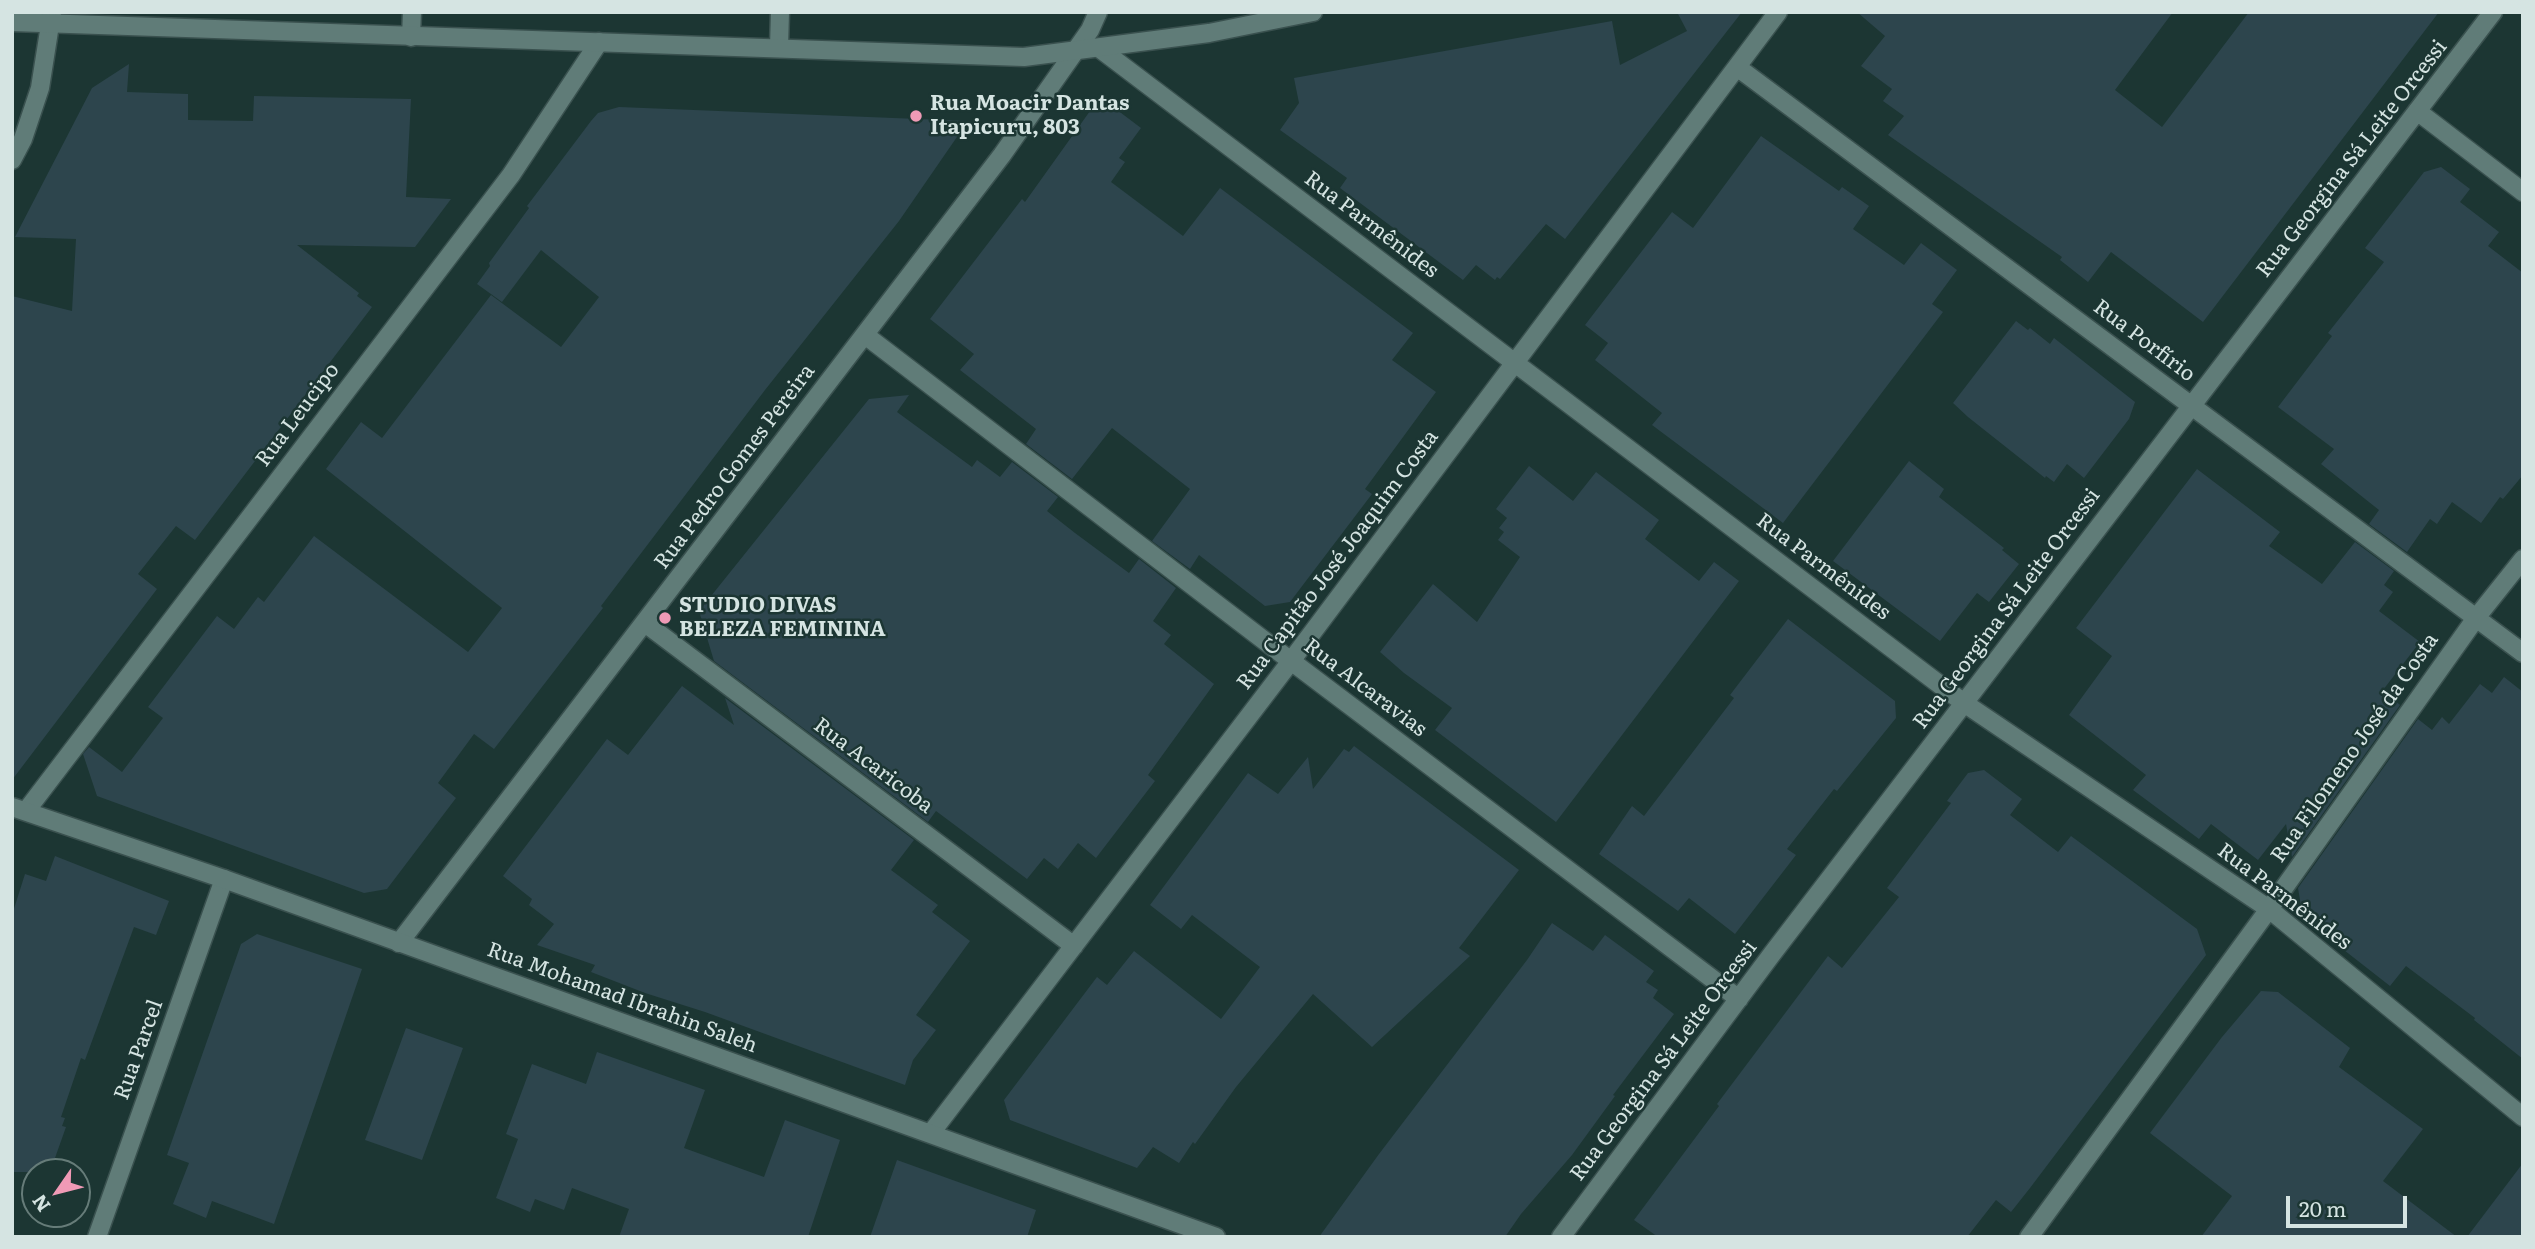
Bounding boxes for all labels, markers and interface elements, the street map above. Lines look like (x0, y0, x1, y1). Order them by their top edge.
street label: Rua Georgina Sá Leite Orcessi (2251, 35, 2453, 283)
place label: Rua Moacir Dantas Itapicuru, 803 (930, 91, 1129, 141)
marker: Rua Moacir Dantas Itapicuru, 803 (908, 108, 924, 124)
street label: Rua Parmênides (1299, 166, 1443, 284)
street label: Rua Porfírio (2088, 295, 2200, 387)
street label: Rua Leucipo (251, 358, 345, 472)
street label: Rua Pedro Gomes Pereira (650, 360, 820, 574)
street label: Rua Capitão José Joaquim Costa (1232, 425, 1444, 695)
street label: Rua Georgina Sá Leite Orcessi (1908, 484, 2106, 734)
street label: Rua Parmênides (1751, 508, 1895, 626)
place label: STUDIO DIVAS BELEZA FEMININA (679, 593, 886, 643)
marker: STUDIO DIVAS BELEZA FEMININA (657, 610, 673, 626)
street label: Rua Filomeno José da Costa (2266, 628, 2444, 868)
street label: Rua Alcaravias (1299, 634, 1431, 742)
street label: Rua Acaricoba (808, 713, 938, 819)
street label: Rua Parmênides (2212, 838, 2356, 956)
street label: Rua Georgina Sá Leite Orcessi (1565, 936, 1763, 1186)
street label: Rua Mohamad Ibrahin Saleh (483, 937, 761, 1059)
street label: Rua Parcel (109, 997, 169, 1103)
north arrow (21, 1158, 91, 1228)
scale bar (2290, 1182, 2411, 1226)
text: N (24, 1189, 56, 1218)
text: 20 m (2299, 1192, 2346, 1223)

